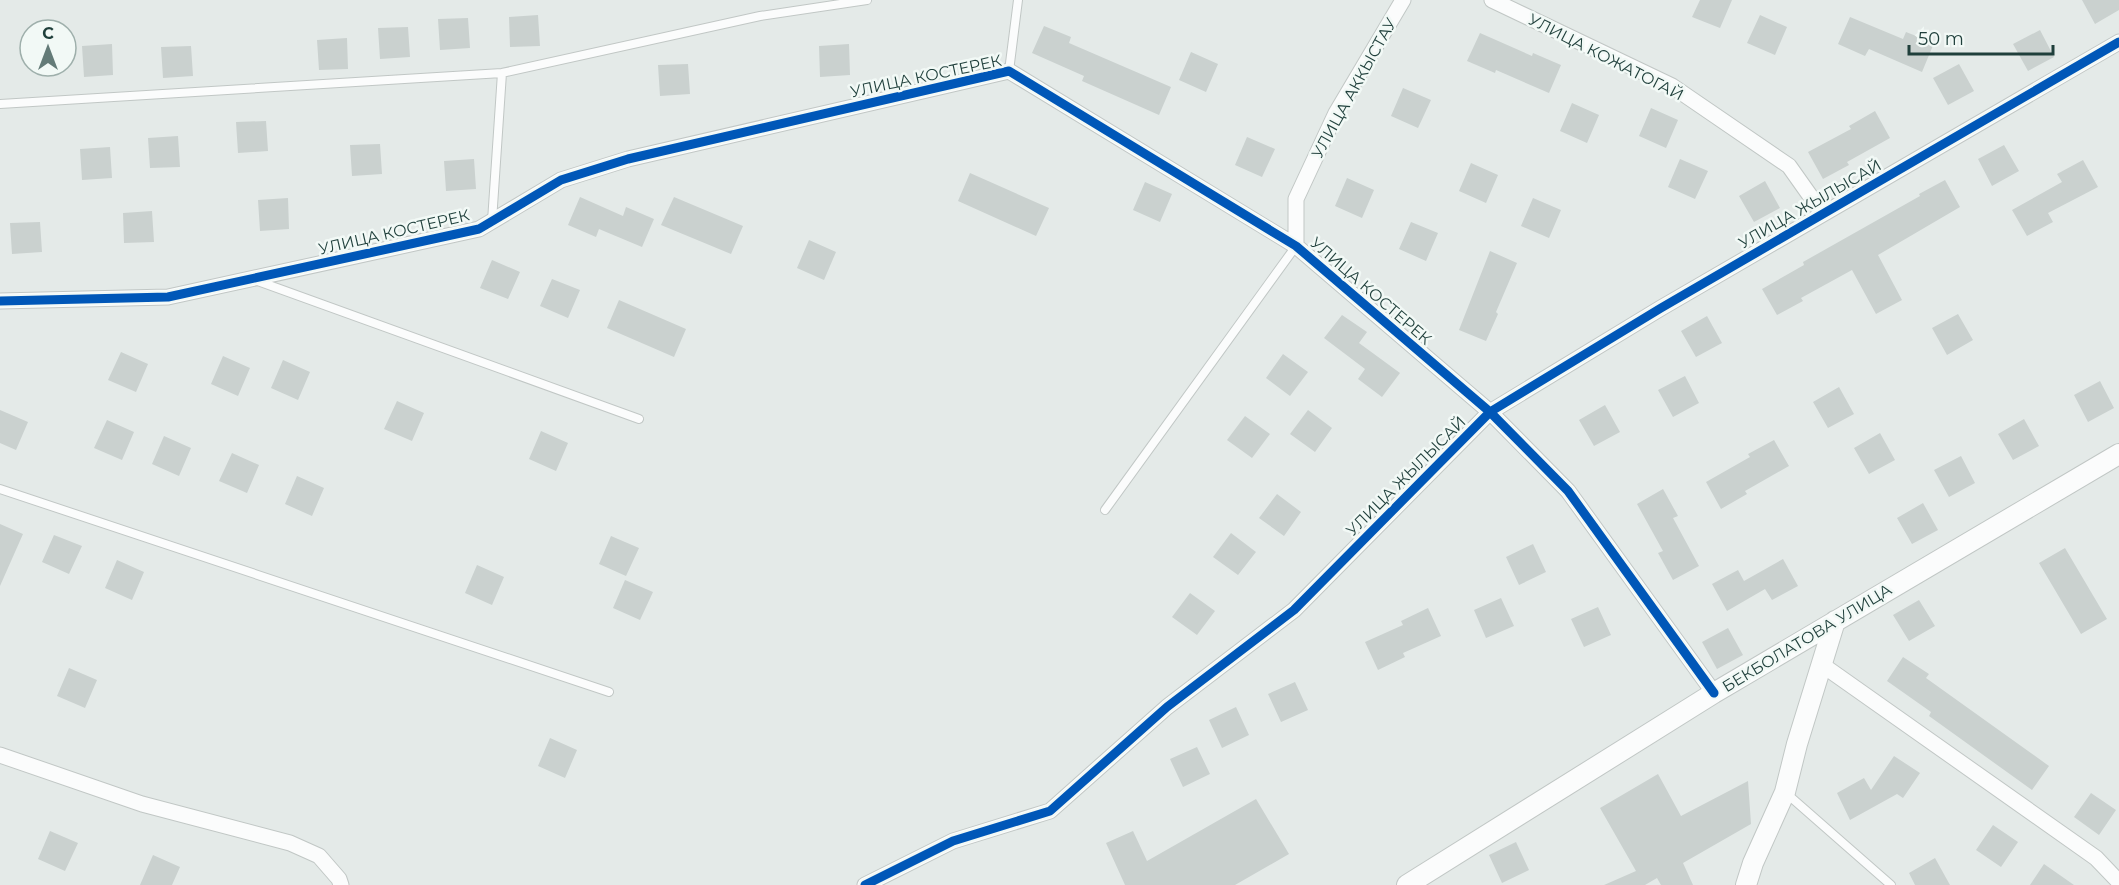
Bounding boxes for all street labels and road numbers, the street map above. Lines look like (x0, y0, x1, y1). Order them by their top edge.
street label: УЛИЦА КОЖАТОГАЙ (1525, 10, 1687, 104)
street label: УЛИЦА АККЫСТАУ (1308, 14, 1400, 161)
street label: УЛИЦА КОСТЕРЕК (849, 51, 1003, 101)
street label: УЛИЦА ЖЫЛЫСАЙ (1735, 155, 1885, 253)
street label: УЛИЦА КОСТЕРЕК (317, 205, 471, 259)
street label: УЛИЦА КОСТЕРЕК (1307, 233, 1435, 349)
street label: УЛИЦА ЖЫЛЫСАЙ (1342, 412, 1470, 540)
street label: БЕКБОЛАТОВА УЛИЦА (1719, 580, 1895, 696)

